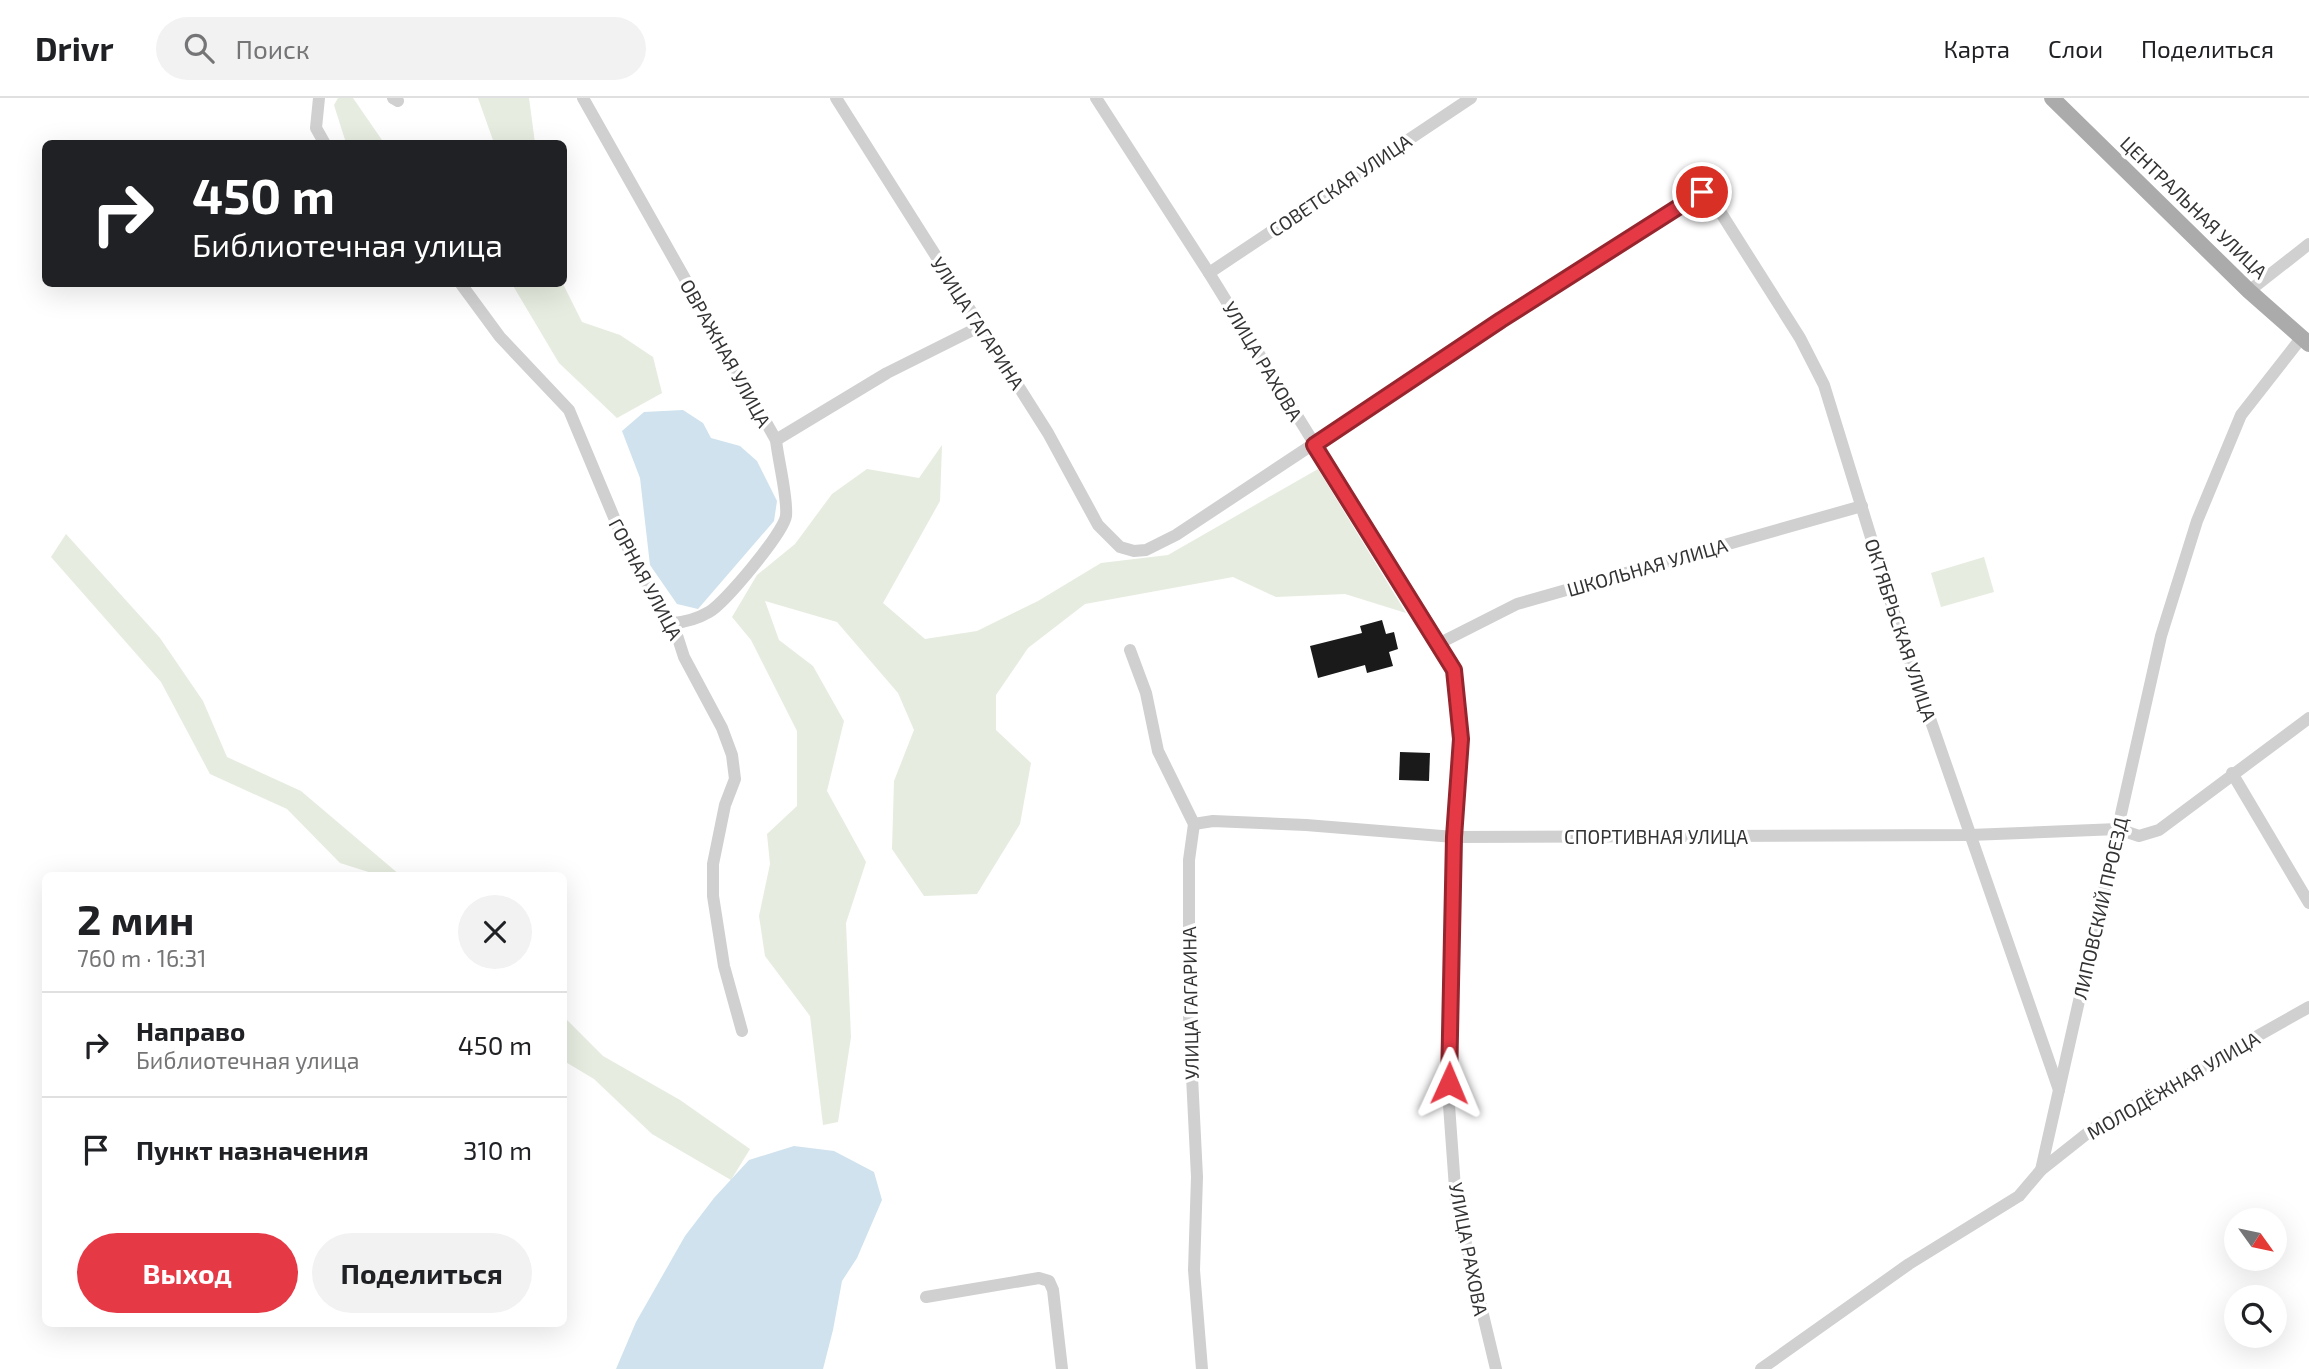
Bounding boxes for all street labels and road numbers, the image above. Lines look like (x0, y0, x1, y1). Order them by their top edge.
street label: СОВЕТСКАЯ УЛИЦА (1264, 129, 1416, 241)
street label: ЦЕНТРАЛЬНАЯ УЛИЦА (2116, 131, 2272, 283)
street label: УЛИЦА ГАГАРИНА (927, 252, 1030, 394)
street label: ОВРАЖНАЯ УЛИЦА (676, 275, 776, 431)
street label: УЛИЦА РАХОВА (1218, 297, 1308, 425)
street label: ГОРНАЯ УЛИЦА (604, 514, 688, 644)
street label: ШКОЛЬНАЯ УЛИЦА (1564, 533, 1730, 601)
street label: ОКТЯБРЬСКАЯ УЛИЦА (1861, 536, 1941, 724)
street label: ЛИПОВСКИЙ ПРОЕЗД (2068, 815, 2132, 1001)
street label: СПОРТИВНАЯ УЛИЦА (1564, 825, 1748, 848)
street label: УЛИЦА ГАГАРИНА (1177, 926, 1203, 1080)
street label: МОЛОДЁЖНАЯ УЛИЦА (2083, 1026, 2264, 1144)
street label: УЛИЦА РАХОВА (1445, 1180, 1493, 1318)

